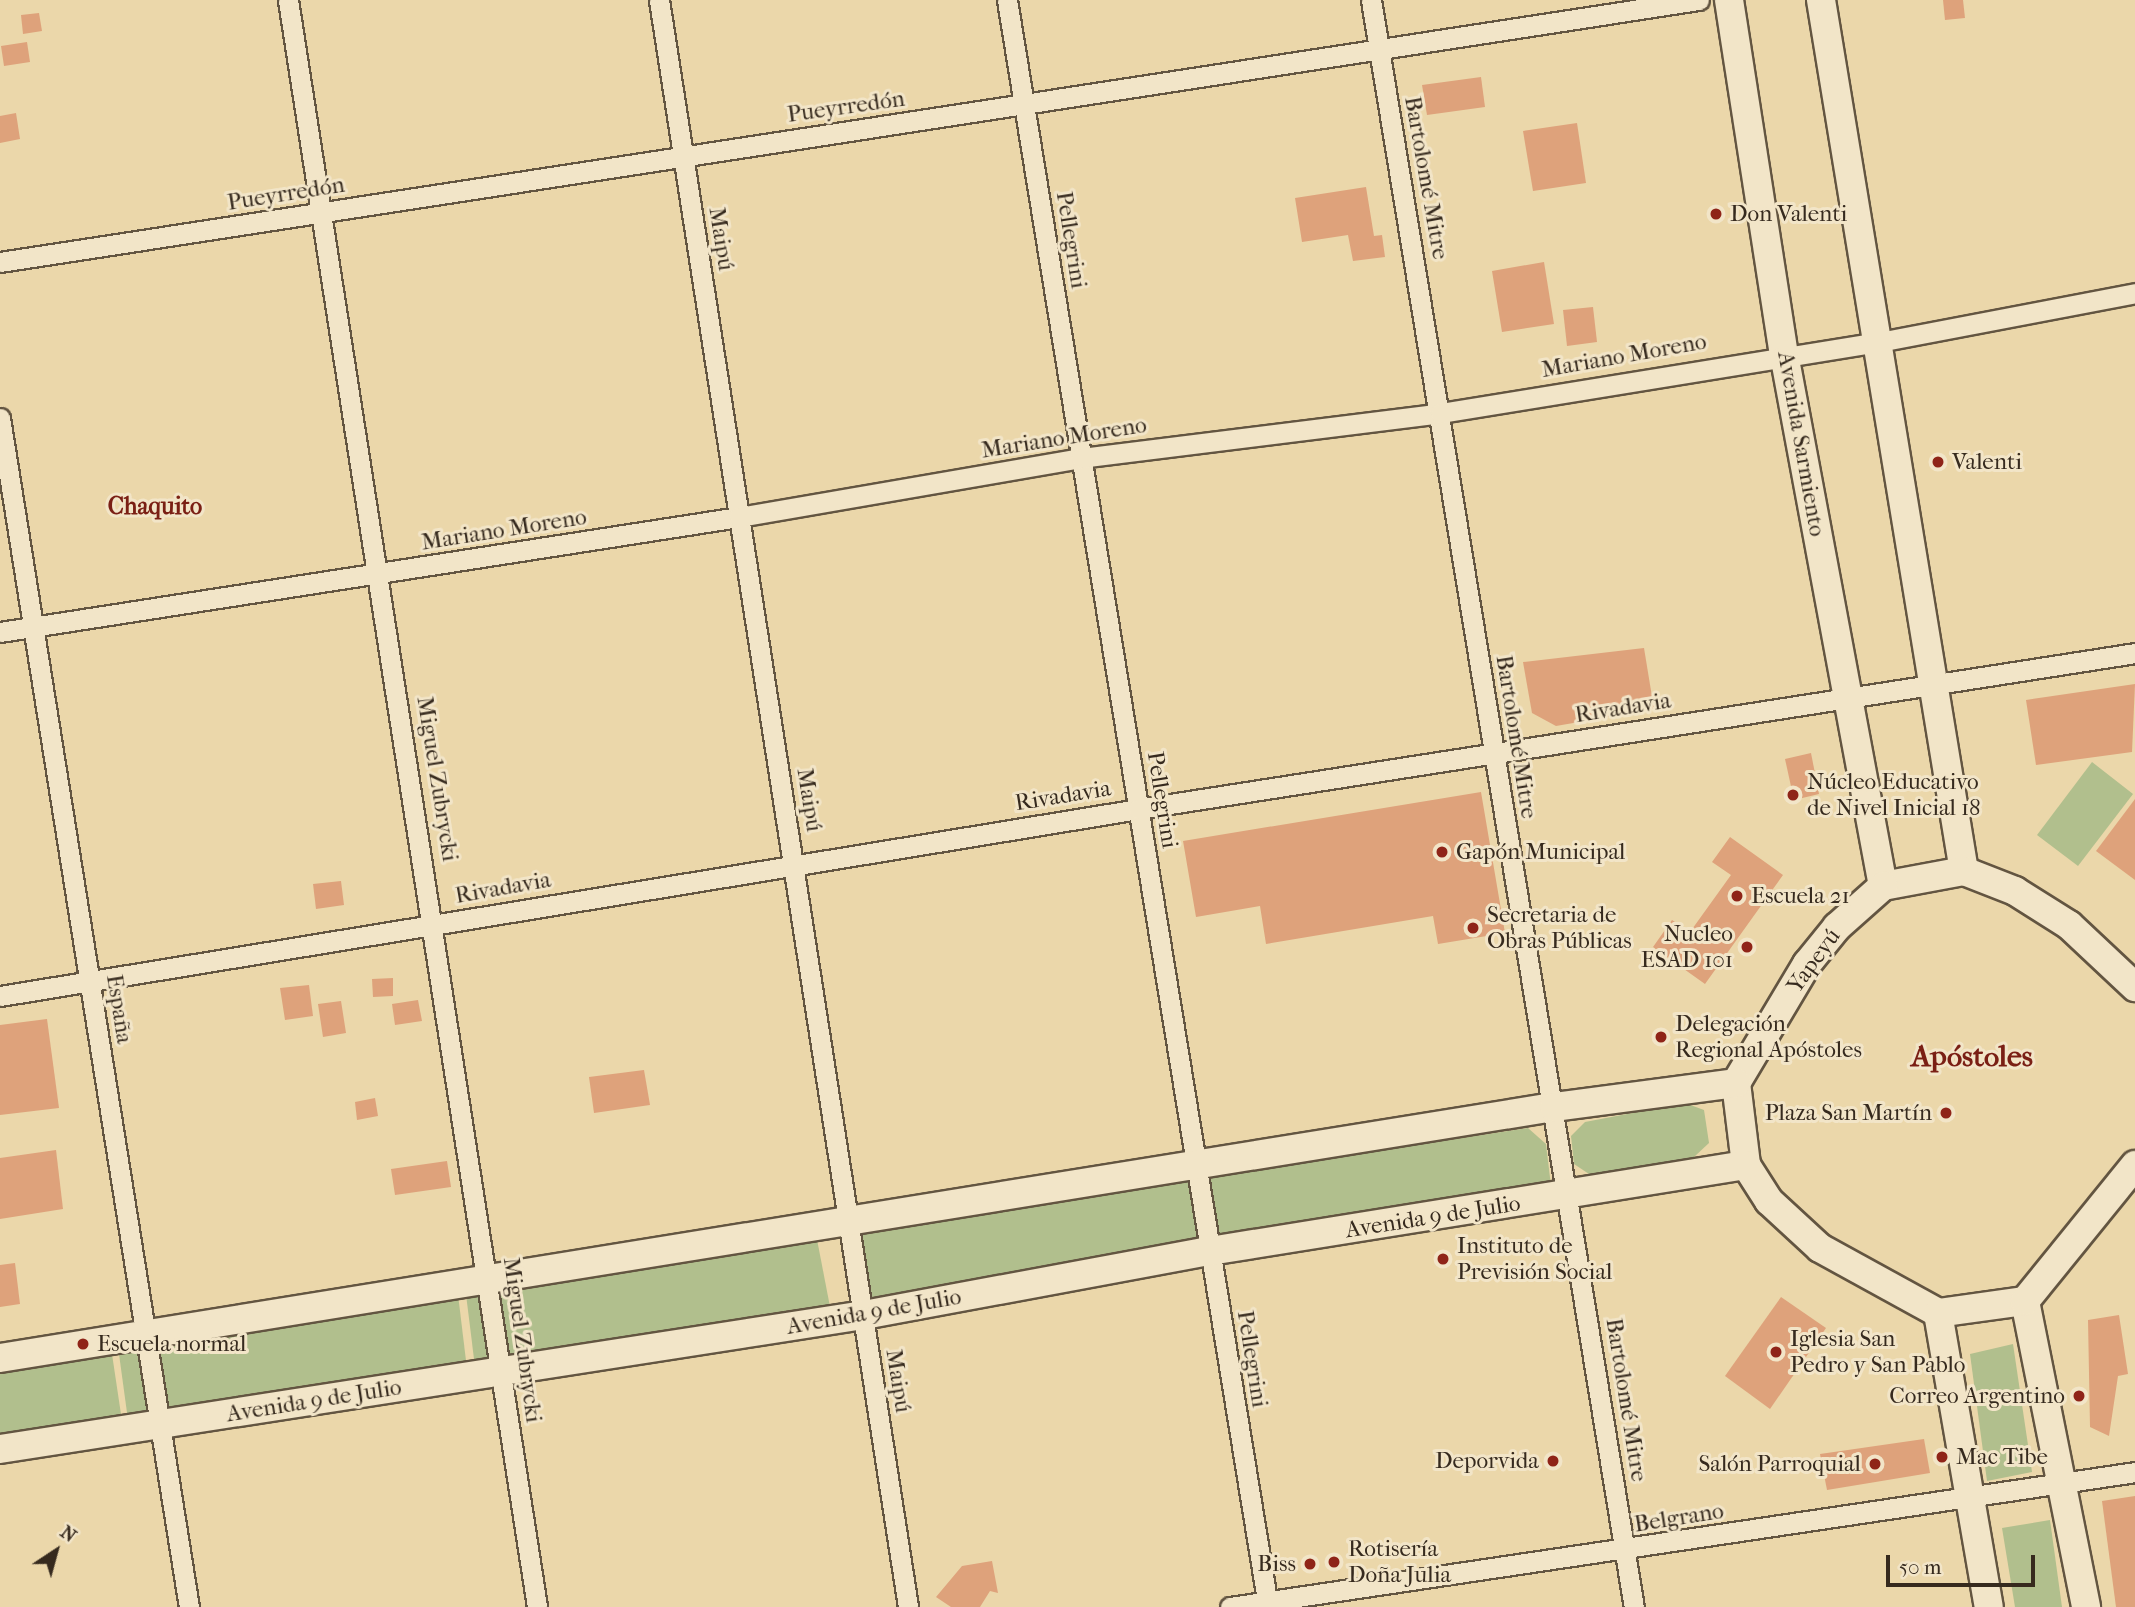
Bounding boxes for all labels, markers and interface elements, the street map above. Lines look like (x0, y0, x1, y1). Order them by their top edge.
street label: Pueyrredón (786, 85, 906, 129)
street label: Bartolomé Mitre (1398, 94, 1454, 262)
street label: Pueyrredón (225, 171, 347, 217)
street label: Pellegrini (1050, 190, 1092, 290)
place label: Don Valenti (1730, 200, 1847, 228)
street label: Maipú (702, 205, 740, 273)
marker: Don Valenti (1708, 206, 1724, 222)
street label: Mariano Moreno (1539, 328, 1709, 384)
street label: Avenida Sarmiento (1771, 349, 1831, 539)
street label: Mariano Moreno (979, 411, 1149, 465)
place label: Valenti (1952, 448, 2022, 476)
marker: Valenti (1930, 454, 1946, 470)
district label: Chaquito (108, 493, 202, 521)
street label: Mariano Moreno (419, 503, 589, 557)
street label: Bartolomé Mitre (1489, 653, 1543, 821)
street label: Rivadavia (1573, 687, 1673, 729)
street label: Miguel Zubrycki (410, 695, 464, 863)
street label: Pellegrini (1141, 750, 1183, 850)
street label: Maipú (790, 766, 828, 834)
place label: Núcleo Educativo de Nivel Inicial 18 (1807, 768, 1981, 822)
street label: Rivadavia (1013, 775, 1113, 817)
marker: Núcleo Educativo de Nivel Inicial 18 (1785, 787, 1801, 803)
place label: Gapón Municipal (1456, 838, 1625, 866)
marker: Gapón Municipal (1434, 844, 1450, 860)
street label: Rivadavia (453, 866, 553, 910)
place label: Escuela 21 (1751, 882, 1850, 910)
marker: Escuela 21 (1729, 888, 1745, 904)
place label: Secretaria de Obras Públicas (1487, 901, 1632, 955)
marker: Secretaria de Obras Públicas (1465, 920, 1481, 936)
place label: Nucleo ESAD 101 (1641, 920, 1733, 974)
street label: Yapeyú (1781, 923, 1847, 999)
marker: Nucleo ESAD 101 (1739, 939, 1755, 955)
street label: España (100, 972, 138, 1046)
place label: Delegación Regional Apóstoles (1675, 1010, 1862, 1064)
marker: Delegación Regional Apóstoles (1653, 1029, 1669, 1045)
district label: Apóstoles (1911, 1039, 2033, 1075)
place label: Plaza San Martín (1765, 1099, 1932, 1127)
marker: Plaza San Martín (1938, 1105, 1954, 1121)
street label: Avenida 9 de Julio (1344, 1190, 1522, 1244)
place label: Instituto de Previsión Social (1457, 1232, 1612, 1286)
marker: Instituto de Previsión Social (1435, 1251, 1451, 1267)
street label: Miguel Zubrycki (497, 1256, 547, 1424)
street label: Avenida 9 de Julio (785, 1283, 963, 1341)
street label: Pellegrini (1231, 1309, 1273, 1409)
street label: Bartolomé Mitre (1599, 1316, 1653, 1484)
place label: Iglesia San Pedro y San Pablo (1790, 1325, 1965, 1379)
place label: Escuela normal (97, 1330, 246, 1358)
marker: Escuela normal (75, 1336, 91, 1352)
marker: Iglesia San Pedro y San Pablo (1768, 1344, 1784, 1360)
street label: Maipú (879, 1347, 917, 1415)
street label: Avenida 9 de Julio (225, 1374, 403, 1428)
place label: Correo Argentino (1889, 1382, 2065, 1410)
marker: Correo Argentino (2071, 1388, 2087, 1404)
place label: Mac Tibe (1956, 1443, 2048, 1471)
place label: Deporvida (1435, 1447, 1539, 1475)
marker: Mac Tibe (1934, 1449, 1950, 1465)
place label: Salón Parroquial (1698, 1450, 1861, 1478)
marker: Deporvida (1545, 1453, 1561, 1469)
marker: Salón Parroquial (1867, 1456, 1883, 1472)
street label: Belgrano (1632, 1497, 1726, 1539)
north arrow (21, 1516, 91, 1586)
text: N (56, 1521, 81, 1547)
place label: Rotisería Doña Julia (1348, 1535, 1451, 1589)
scale bar (1890, 1540, 2039, 1584)
place label: Biss (1257, 1550, 1296, 1578)
marker: Rotisería Doña Julia (1326, 1554, 1342, 1570)
text: 50 m (1899, 1555, 1942, 1579)
marker: Biss (1302, 1556, 1318, 1572)

